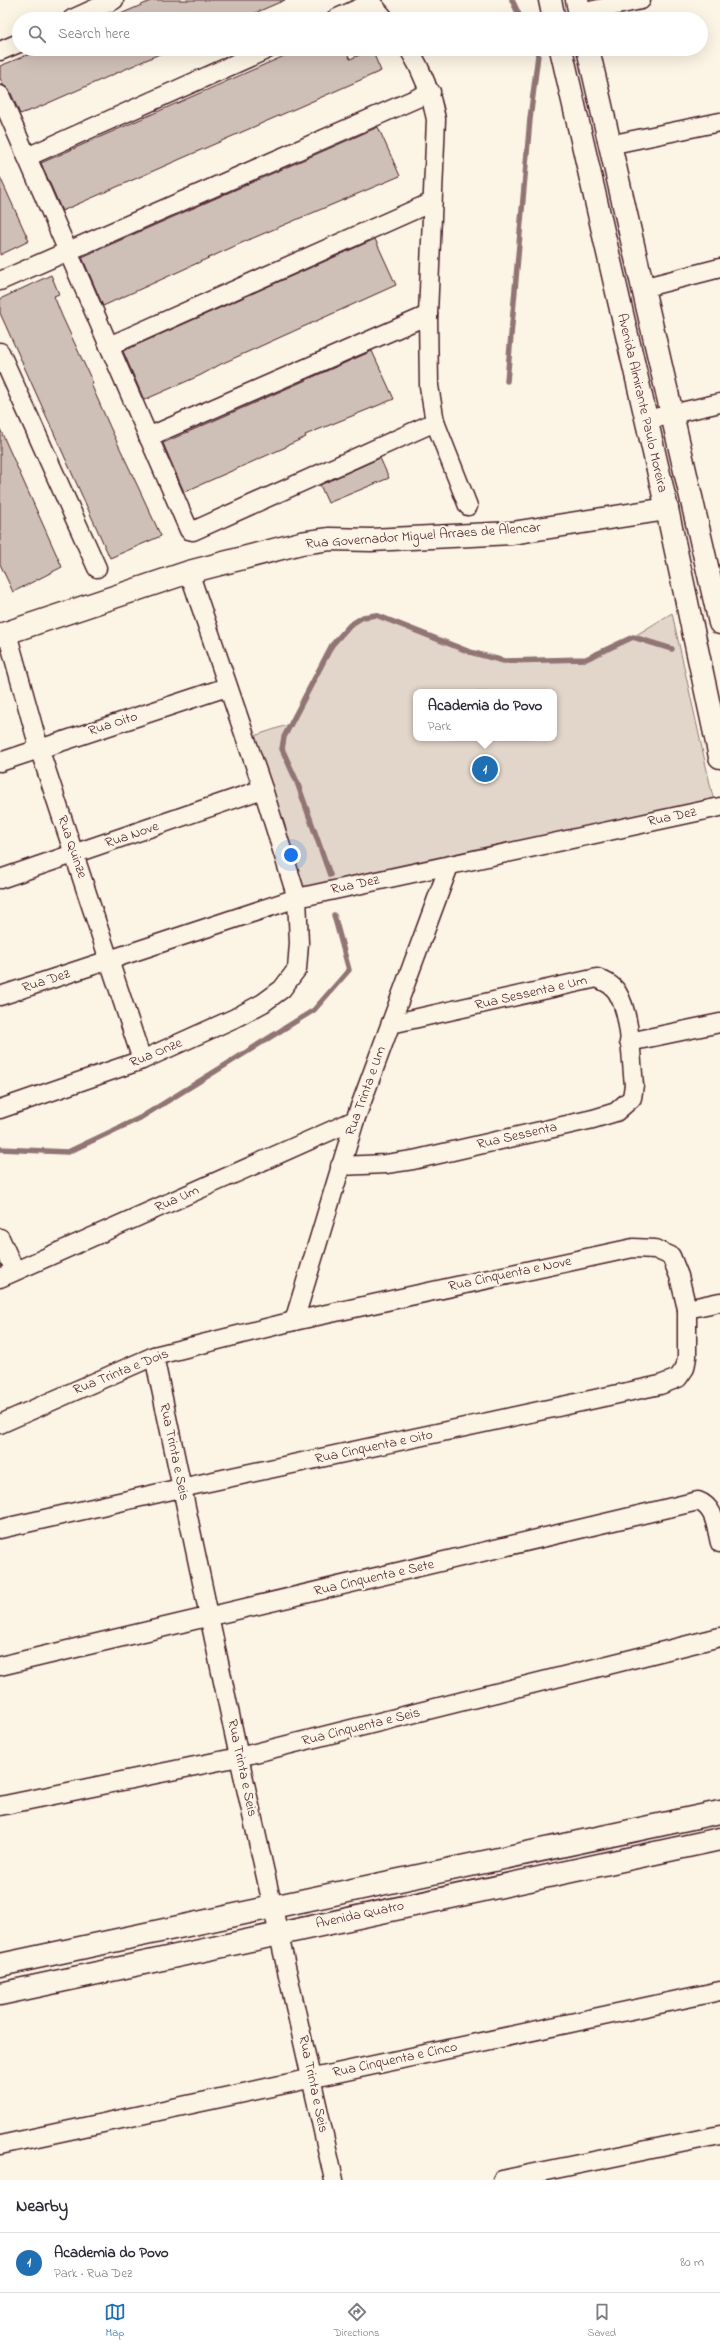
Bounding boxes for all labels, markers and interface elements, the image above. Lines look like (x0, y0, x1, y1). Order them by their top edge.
search box (12, 12, 708, 56)
icon: search (26, 23, 48, 45)
text: Search here (58, 23, 130, 45)
street label: Avenida Almirante Paulo Moreira (611, 311, 673, 495)
street label: Rua Governador Miguel Arraes de Alencar (305, 517, 542, 556)
popup (413, 689, 557, 741)
text: Academia do Povo (428, 695, 542, 717)
street label: Rua Oito (86, 706, 140, 742)
text: Park (428, 717, 451, 736)
pin: 1 (472, 754, 498, 784)
street label: Rua Dez (646, 802, 698, 832)
street label: Rua Quinze (51, 813, 93, 882)
street label: Rua Nove (102, 816, 162, 854)
your location (281, 845, 301, 865)
street label: Rua Dez (329, 870, 381, 900)
street label: Rua Dez (19, 963, 73, 999)
street label: Rua Sessenta e Um (473, 970, 589, 1016)
street label: Rua Onze (127, 1032, 186, 1073)
street label: Rua Trinta e Um (340, 1043, 392, 1139)
street label: Rua Sessenta (475, 1117, 559, 1155)
street label: Rua Um (151, 1180, 203, 1218)
street label: Rua Cinquenta e Nove (447, 1251, 574, 1297)
street label: Rua Trinta e Dois (70, 1343, 172, 1401)
street label: Rua Trinta e Seis (153, 1401, 195, 1503)
street label: Rua Cinquenta e Oito (313, 1424, 435, 1470)
street label: Rua Cinquenta e Sete (312, 1554, 437, 1602)
street label: Rua Cinquenta e Seis (300, 1702, 422, 1752)
street label: Rua Trinta e Seis (221, 1717, 263, 1819)
street label: Avenida Quatro (314, 1895, 406, 1935)
street label: Rua Trinta e Seis (292, 2033, 334, 2135)
street label: Rua Cinquenta e Cinco (331, 2037, 459, 2083)
text: Nearby (16, 2194, 68, 2219)
text: Academia do Povo (54, 2242, 169, 2264)
text: 1 (27, 2253, 31, 2272)
text: 80 m (680, 2253, 704, 2272)
text: Park · Rua Dez (54, 2264, 132, 2283)
tab: Map (104, 2301, 126, 2341)
tab: Directions (334, 2301, 379, 2341)
tab: Saved (587, 2301, 616, 2341)

